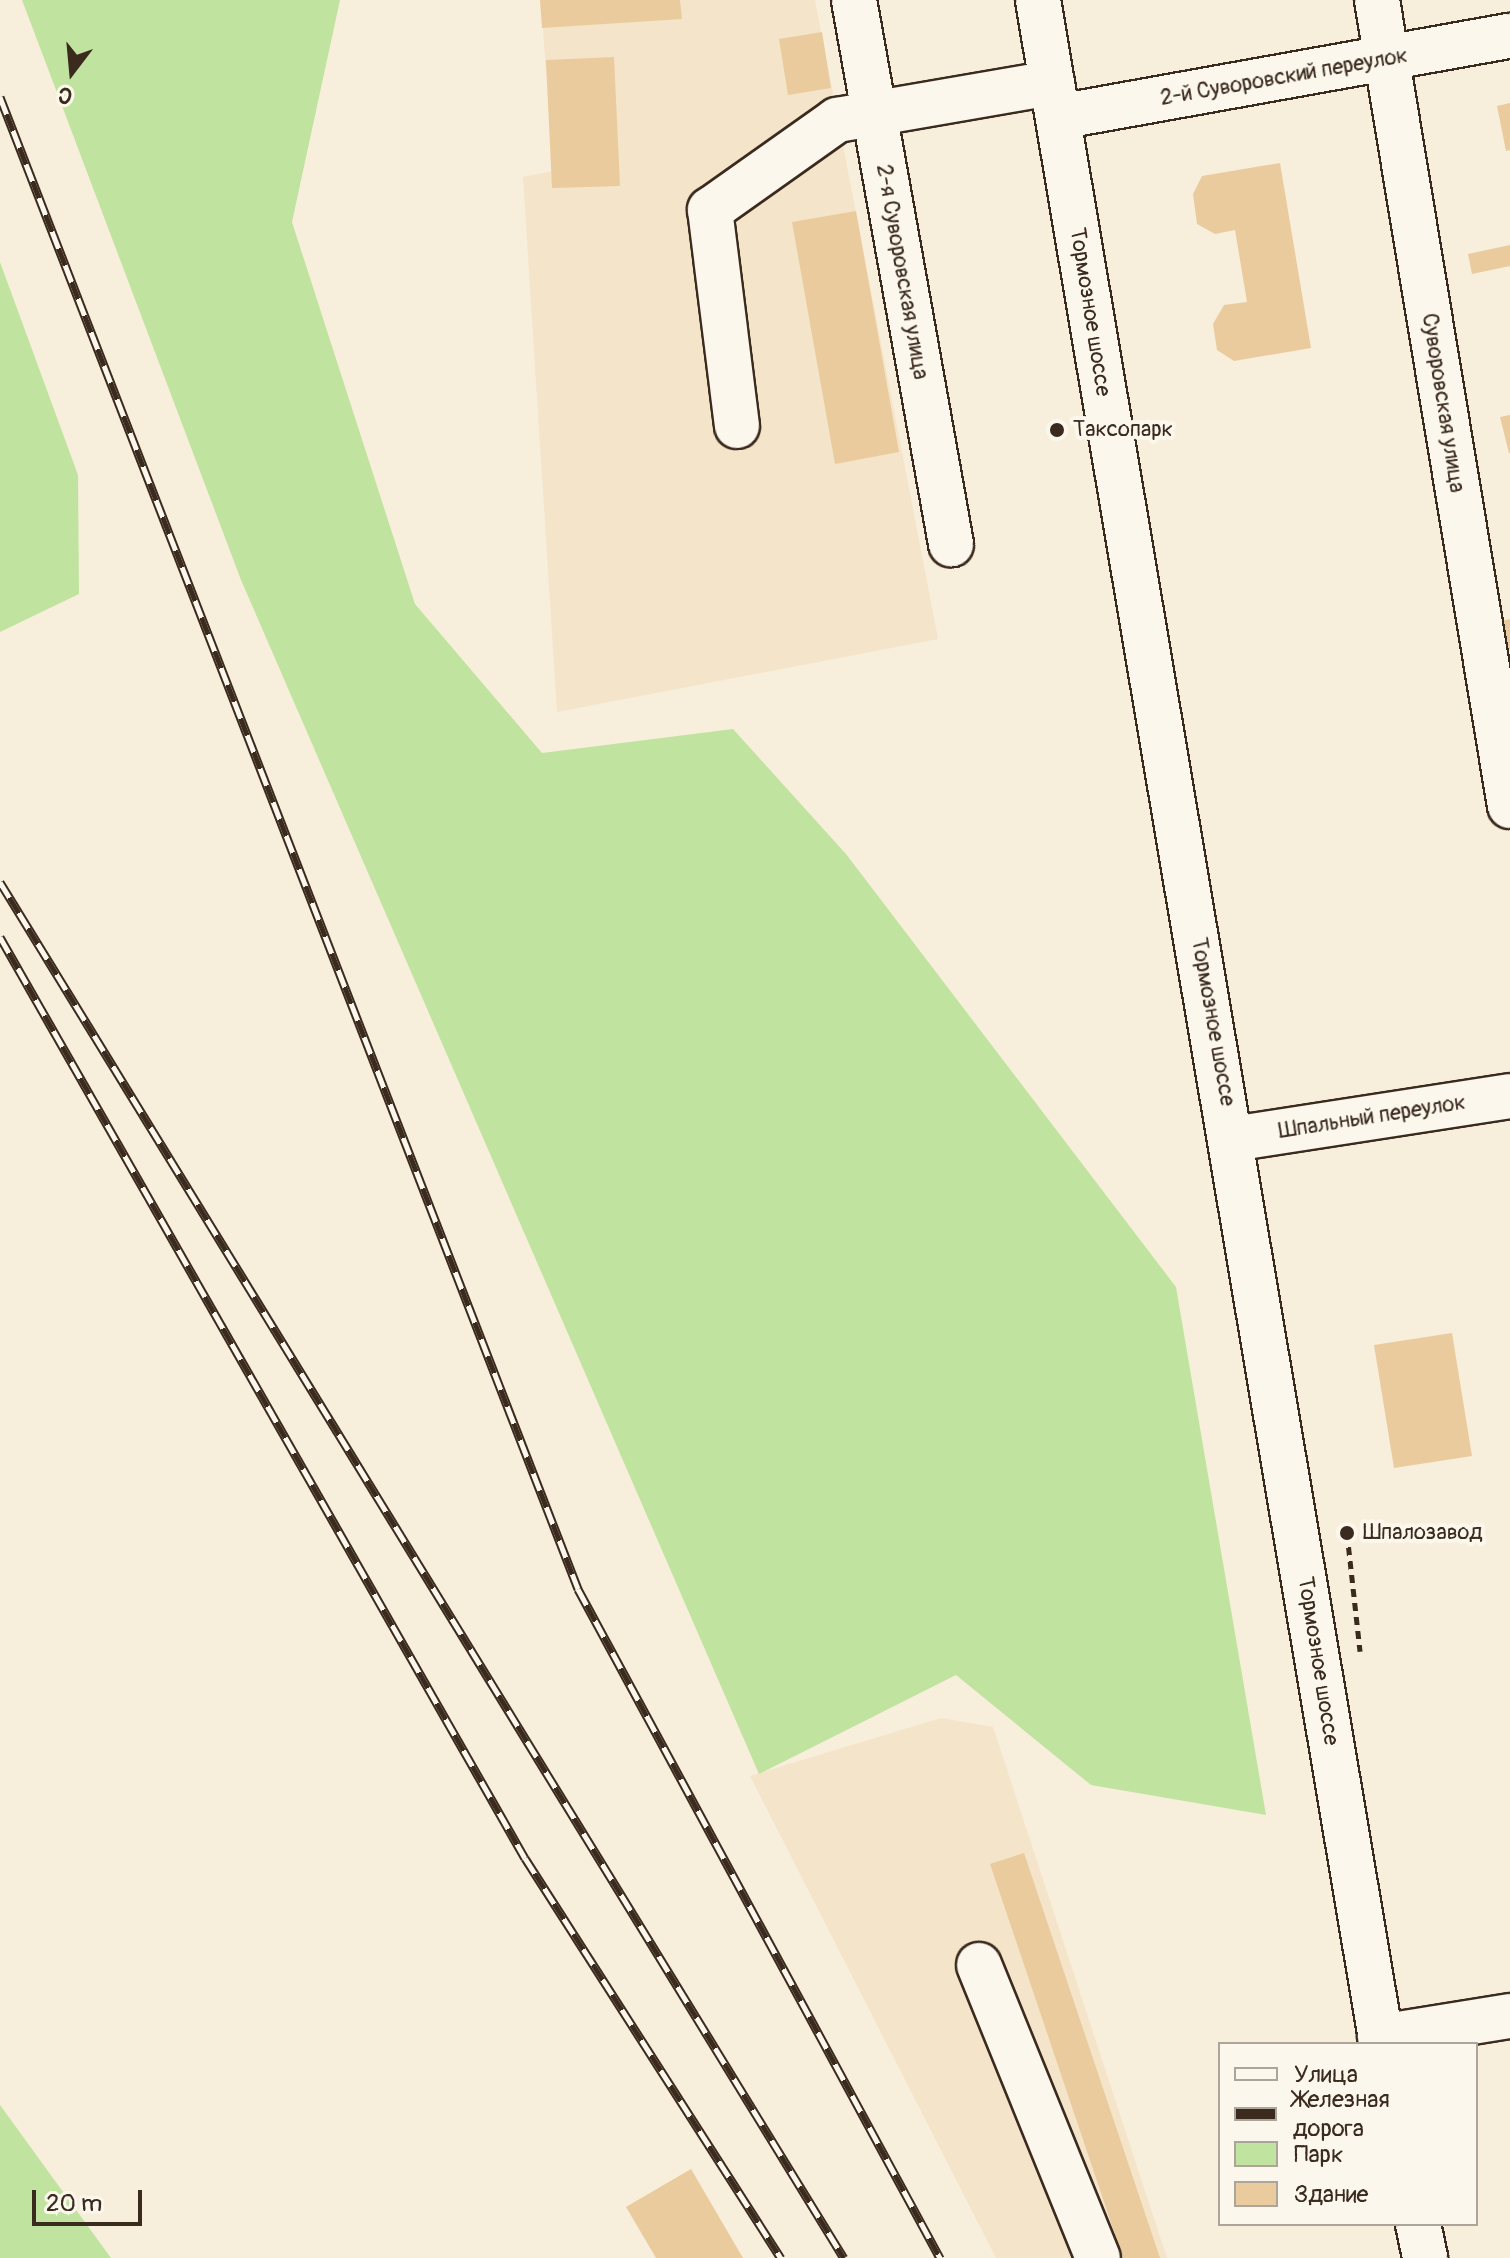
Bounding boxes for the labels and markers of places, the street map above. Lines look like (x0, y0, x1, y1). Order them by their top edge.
place label: Таксопарк (1073, 417, 1173, 443)
marker: Таксопарк (1048, 421, 1066, 439)
place label: Шпалозавод (1363, 1520, 1482, 1546)
marker: Шпалозавод (1338, 1524, 1356, 1542)

